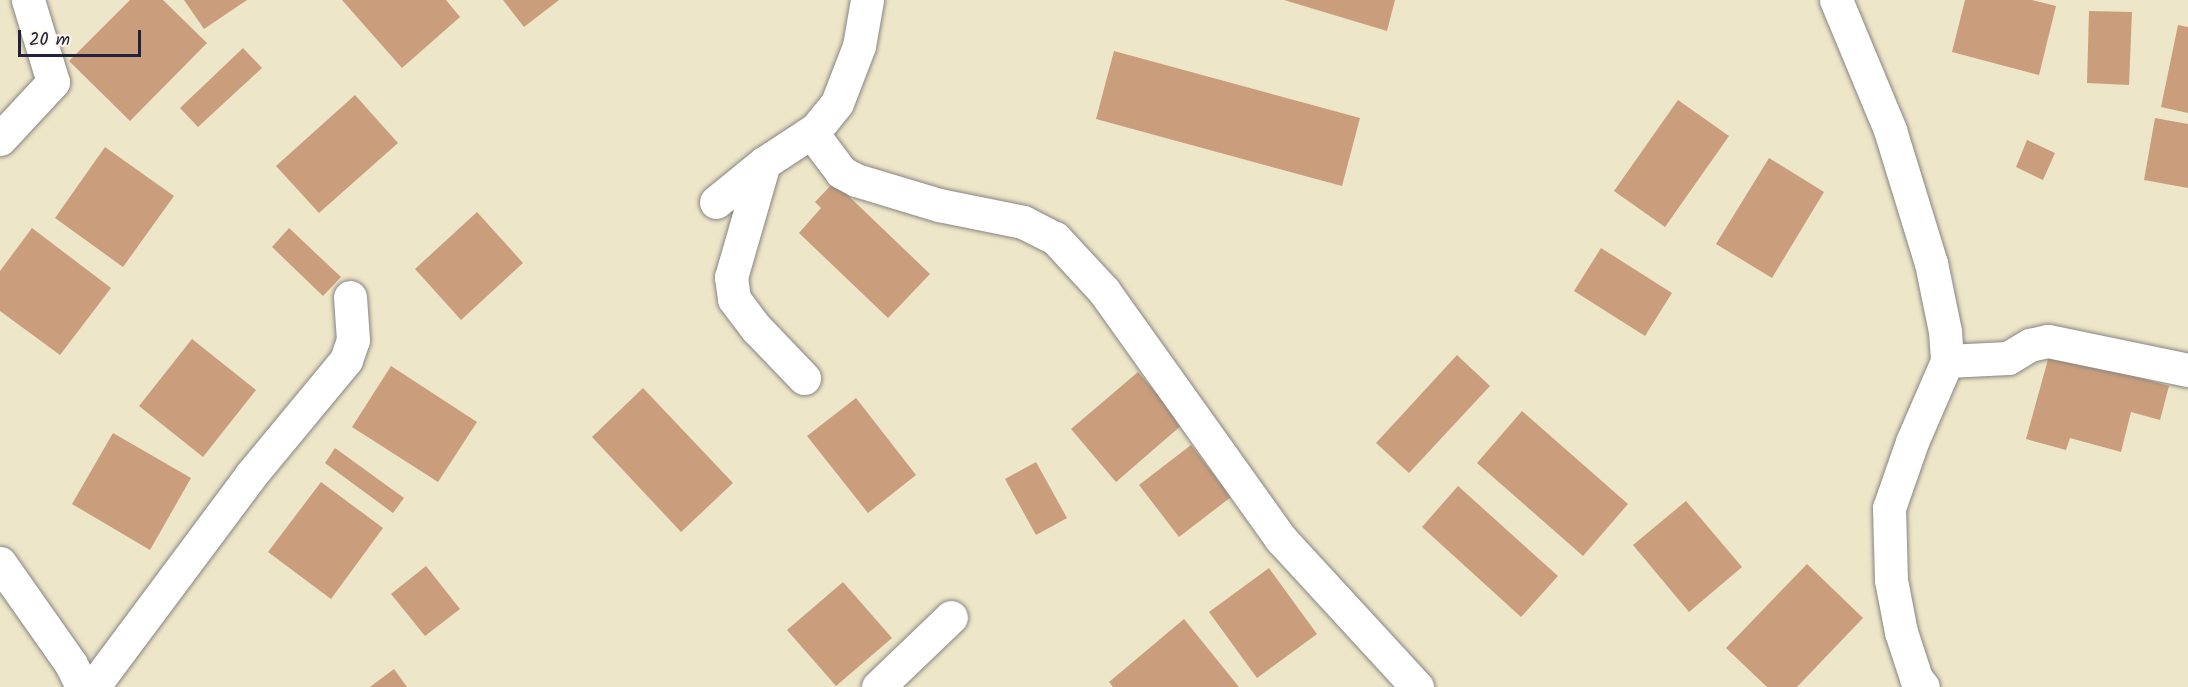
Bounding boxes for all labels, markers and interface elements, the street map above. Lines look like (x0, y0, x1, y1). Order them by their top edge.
scale bar (21, 18, 144, 56)
text: 20 m (29, 26, 70, 55)

